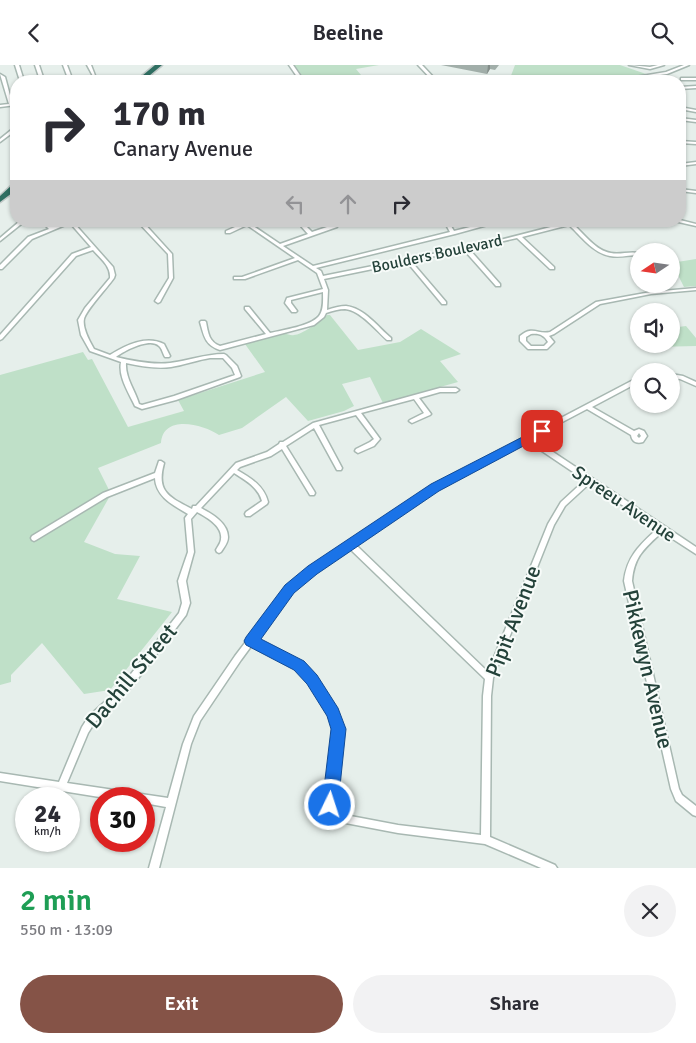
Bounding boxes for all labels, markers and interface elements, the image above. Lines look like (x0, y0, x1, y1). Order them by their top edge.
icon: back (20, 19, 48, 47)
text: Beeline (312, 19, 384, 46)
icon: search (648, 19, 676, 47)
text: 170 m (113, 92, 206, 135)
icon: right (30, 95, 95, 160)
text: Canary Avenue (113, 135, 253, 162)
icon: left (281, 190, 309, 218)
icon: ahead (334, 190, 362, 218)
icon: right (387, 190, 415, 218)
street label: Boulders Boulevard (370, 230, 504, 278)
north arrow (630, 243, 680, 293)
map controls (630, 243, 680, 413)
button: sound (630, 303, 680, 353)
button: search (630, 363, 680, 413)
pin (521, 410, 563, 452)
icon: arrive (528, 417, 556, 445)
street label: Spreeu Avenue (567, 460, 681, 548)
street label: Pipit Avenue (479, 561, 547, 681)
street label: Pikkewyn Avenue (617, 587, 679, 751)
street label: Dachill Street (79, 618, 183, 734)
position arrow (303, 778, 355, 830)
speed limit sign: 30 (90, 787, 155, 852)
text: 24 (34, 798, 61, 829)
text: km/h (34, 824, 61, 839)
text: 2 min (20, 882, 92, 919)
button: close (624, 885, 676, 937)
text: 550 m · 13:09 (20, 920, 113, 940)
button: Exit (20, 975, 343, 1033)
button: Share (353, 975, 676, 1033)

